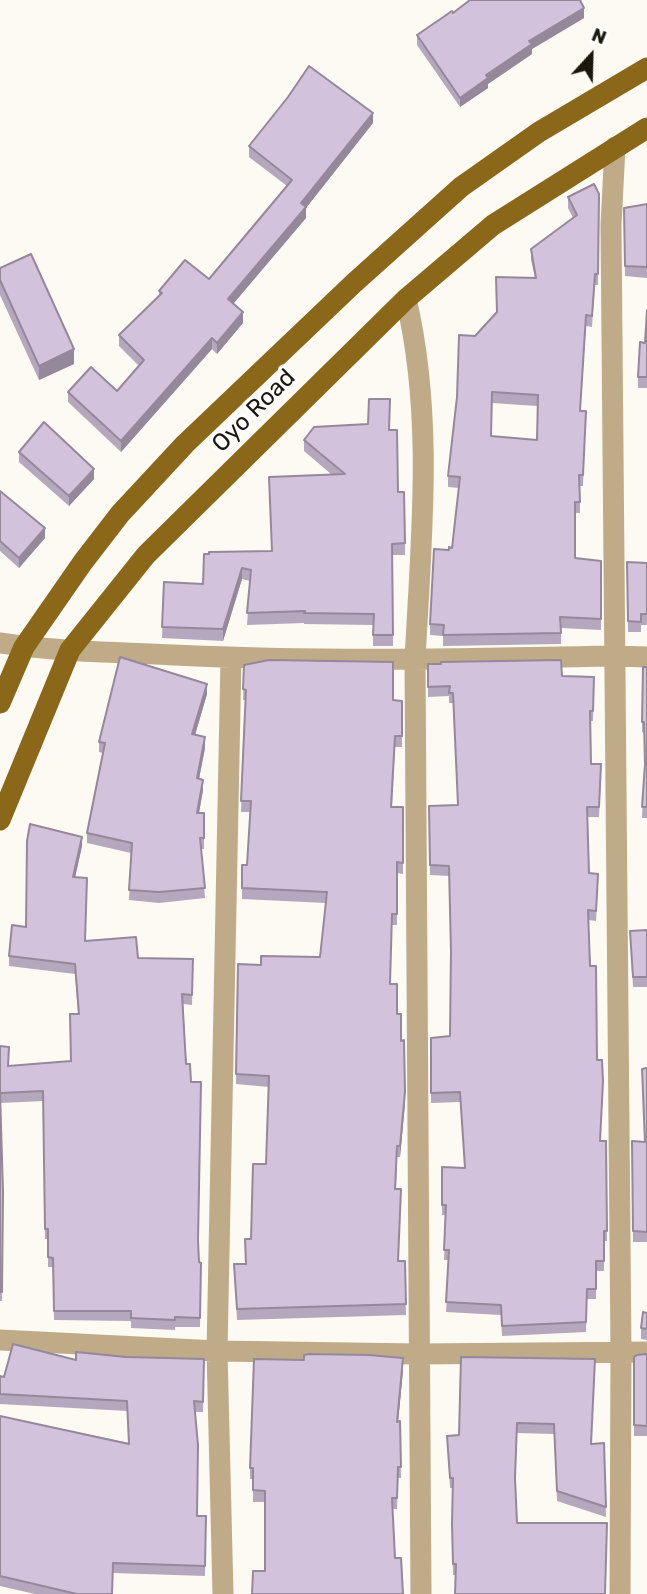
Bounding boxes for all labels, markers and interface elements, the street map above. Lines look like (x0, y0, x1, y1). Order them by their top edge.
north arrow (556, 21, 626, 91)
text: N (588, 23, 610, 49)
street label: Oyo Road (206, 363, 302, 459)

